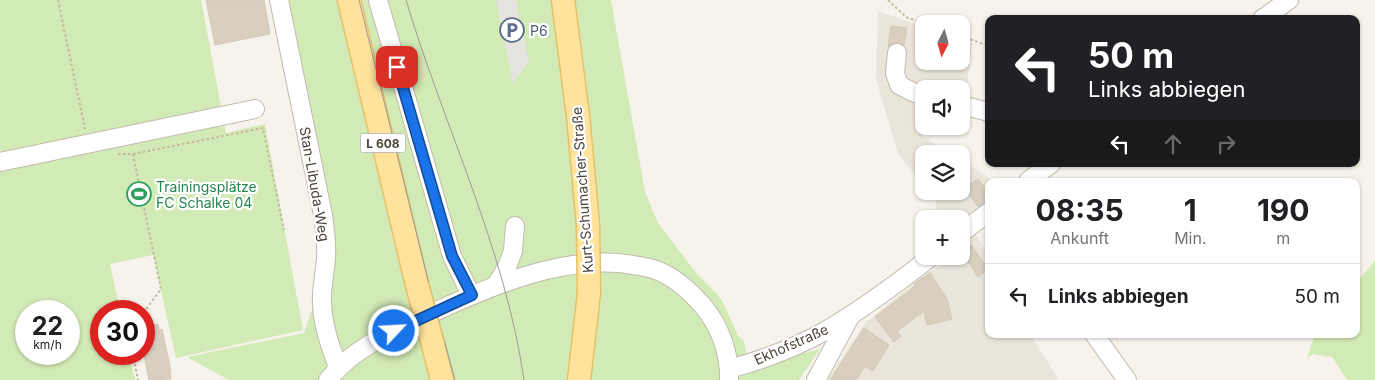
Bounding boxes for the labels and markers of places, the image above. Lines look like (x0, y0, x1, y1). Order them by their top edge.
parking icon: P6 (499, 17, 525, 43)
place label: P6 (530, 22, 548, 39)
pin (376, 46, 418, 88)
place label: Trainingsplätze FC Schalke 04 (156, 178, 257, 211)
sports icon: Trainingsplätze FC Schalke 04 (126, 181, 152, 207)

